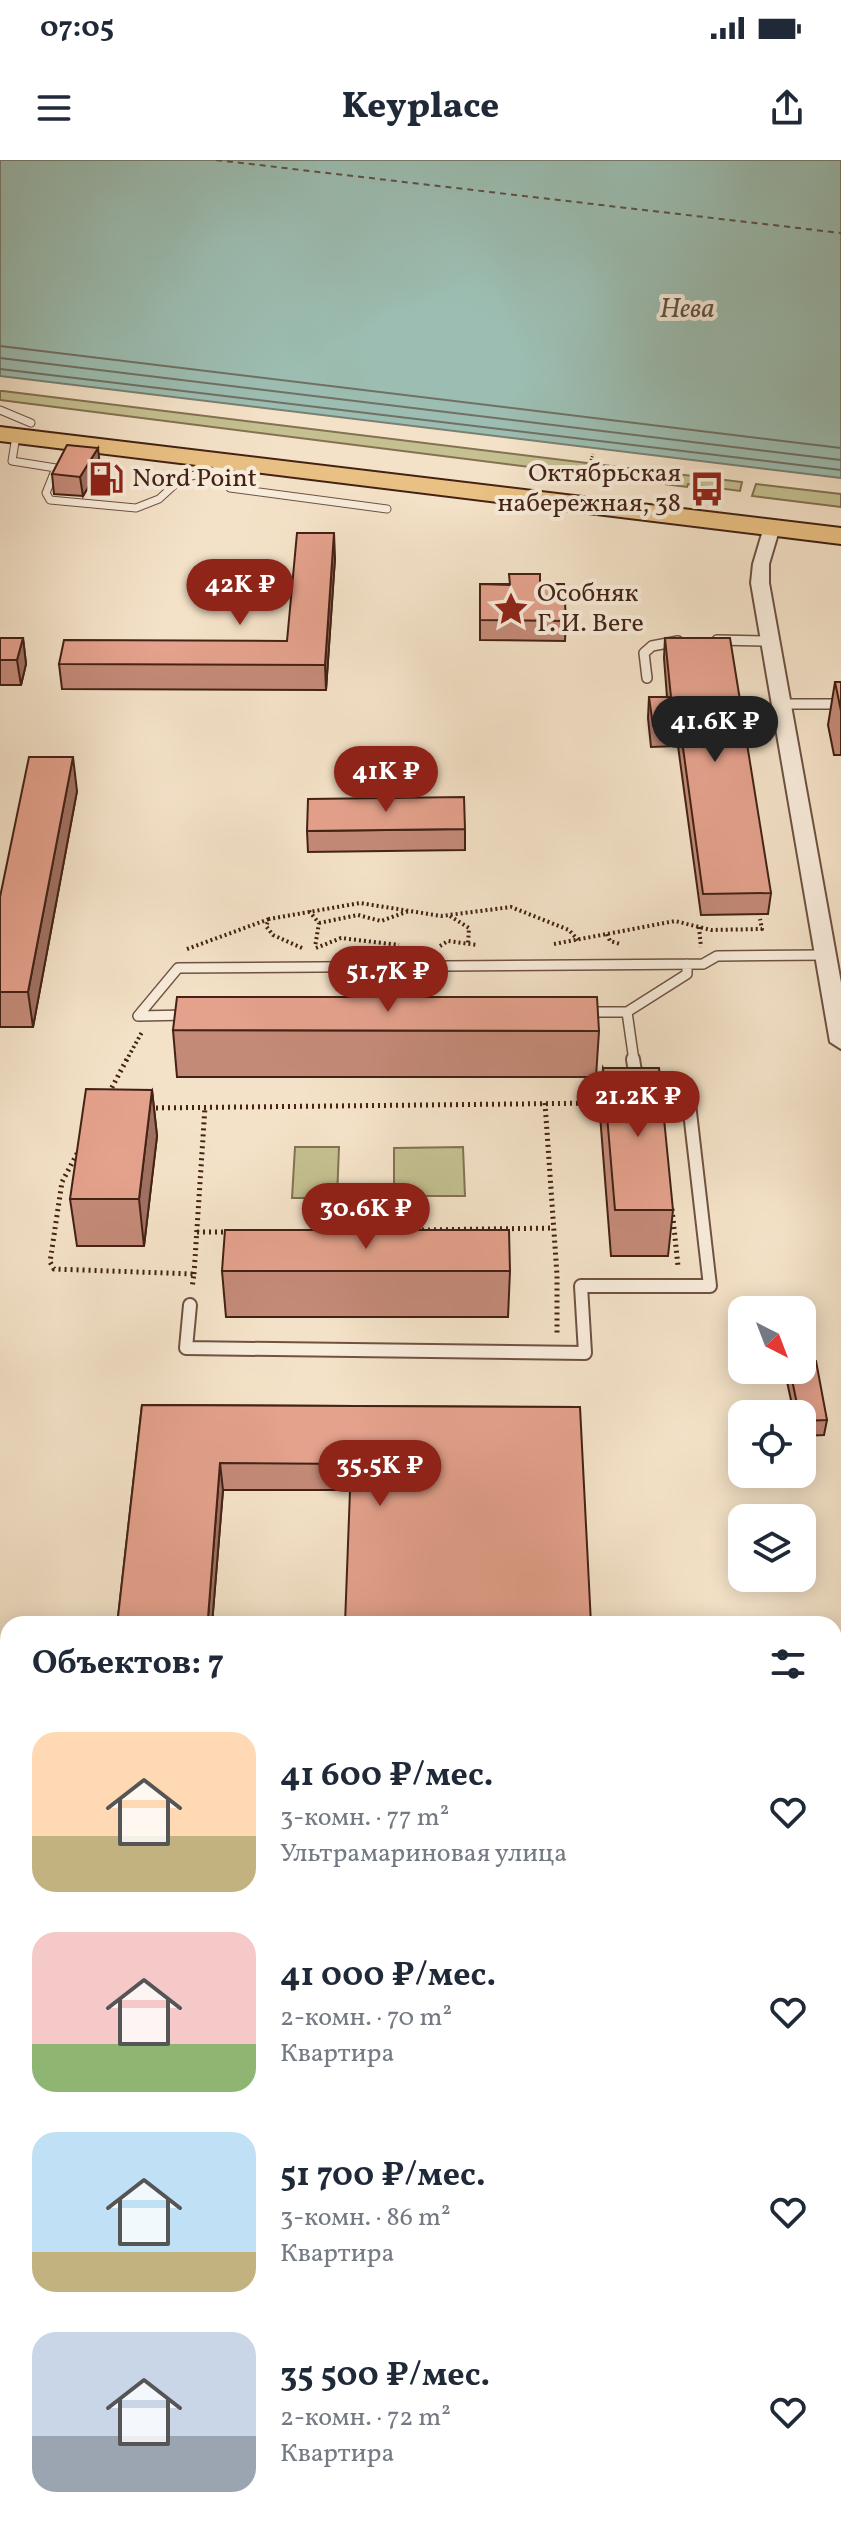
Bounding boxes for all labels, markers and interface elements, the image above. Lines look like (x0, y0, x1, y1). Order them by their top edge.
text: 07:05 (40, 7, 114, 49)
text: Keyplace (342, 83, 499, 133)
icon: menu (32, 86, 76, 130)
icon: share (765, 86, 809, 130)
water label: Нева (659, 290, 715, 329)
place label: Октябрьская набережная, 38 (497, 456, 681, 522)
fuel station icon: Nord Point (87, 460, 125, 498)
place label: Nord Point (132, 461, 257, 497)
bus stop icon: Октябрьская набережная, 38 (688, 470, 726, 508)
pin: 42K ₽ (184, 559, 296, 627)
text: 42K ₽ (204, 567, 276, 603)
place label: Особняк Г. И. Веге (537, 576, 644, 642)
place icon: Особняк Г. И. Веге (492, 590, 530, 628)
pin: 41.6K ₽ (641, 696, 789, 764)
text: 41.6K ₽ (670, 704, 760, 740)
pin: 41K ₽ (330, 746, 442, 814)
text: 41K ₽ (352, 754, 420, 790)
pin: 51.7K ₽ (314, 946, 462, 1014)
text: 51.7K ₽ (346, 954, 430, 990)
pin: 21.2K ₽ (564, 1071, 712, 1139)
text: 21.2K ₽ (595, 1079, 681, 1115)
pin: 30.6K ₽ (292, 1183, 440, 1251)
text: 30.6K ₽ (320, 1191, 412, 1227)
north arrow (728, 1296, 816, 1384)
map controls (728, 1296, 816, 1592)
button: locate (728, 1400, 816, 1488)
pin: 35.5K ₽ (306, 1440, 454, 1508)
text: 35.5K ₽ (336, 1448, 424, 1484)
button: layers (728, 1504, 816, 1592)
text: Объектов: 7 (32, 1641, 224, 1688)
icon: filters (766, 1642, 810, 1686)
text: 41 600 ₽/мес. (280, 1753, 493, 1800)
icon: home (96, 1764, 192, 1860)
icon: heart (766, 1790, 810, 1834)
text: 3-комн. · 77 m² (280, 1800, 449, 1836)
text: Ультрамариновая улица (280, 1836, 567, 1872)
text: 41 000 ₽/мес. (280, 1953, 496, 2000)
icon: home (96, 1964, 192, 2060)
icon: heart (766, 1990, 810, 2034)
text: 2-комн. · 70 m² (280, 2000, 452, 2036)
text: Квартира (280, 2036, 394, 2072)
text: 51 700 ₽/мес. (280, 2153, 486, 2200)
icon: home (96, 2164, 192, 2260)
icon: heart (766, 2190, 810, 2234)
text: 3-комн. · 86 m² (280, 2200, 451, 2236)
text: Квартира (280, 2236, 394, 2272)
text: 35 500 ₽/мес. (280, 2353, 490, 2400)
icon: home (96, 2364, 192, 2460)
icon: heart (766, 2390, 810, 2434)
text: 2-комн. · 72 m² (280, 2400, 451, 2436)
text: Квартира (280, 2436, 394, 2472)

